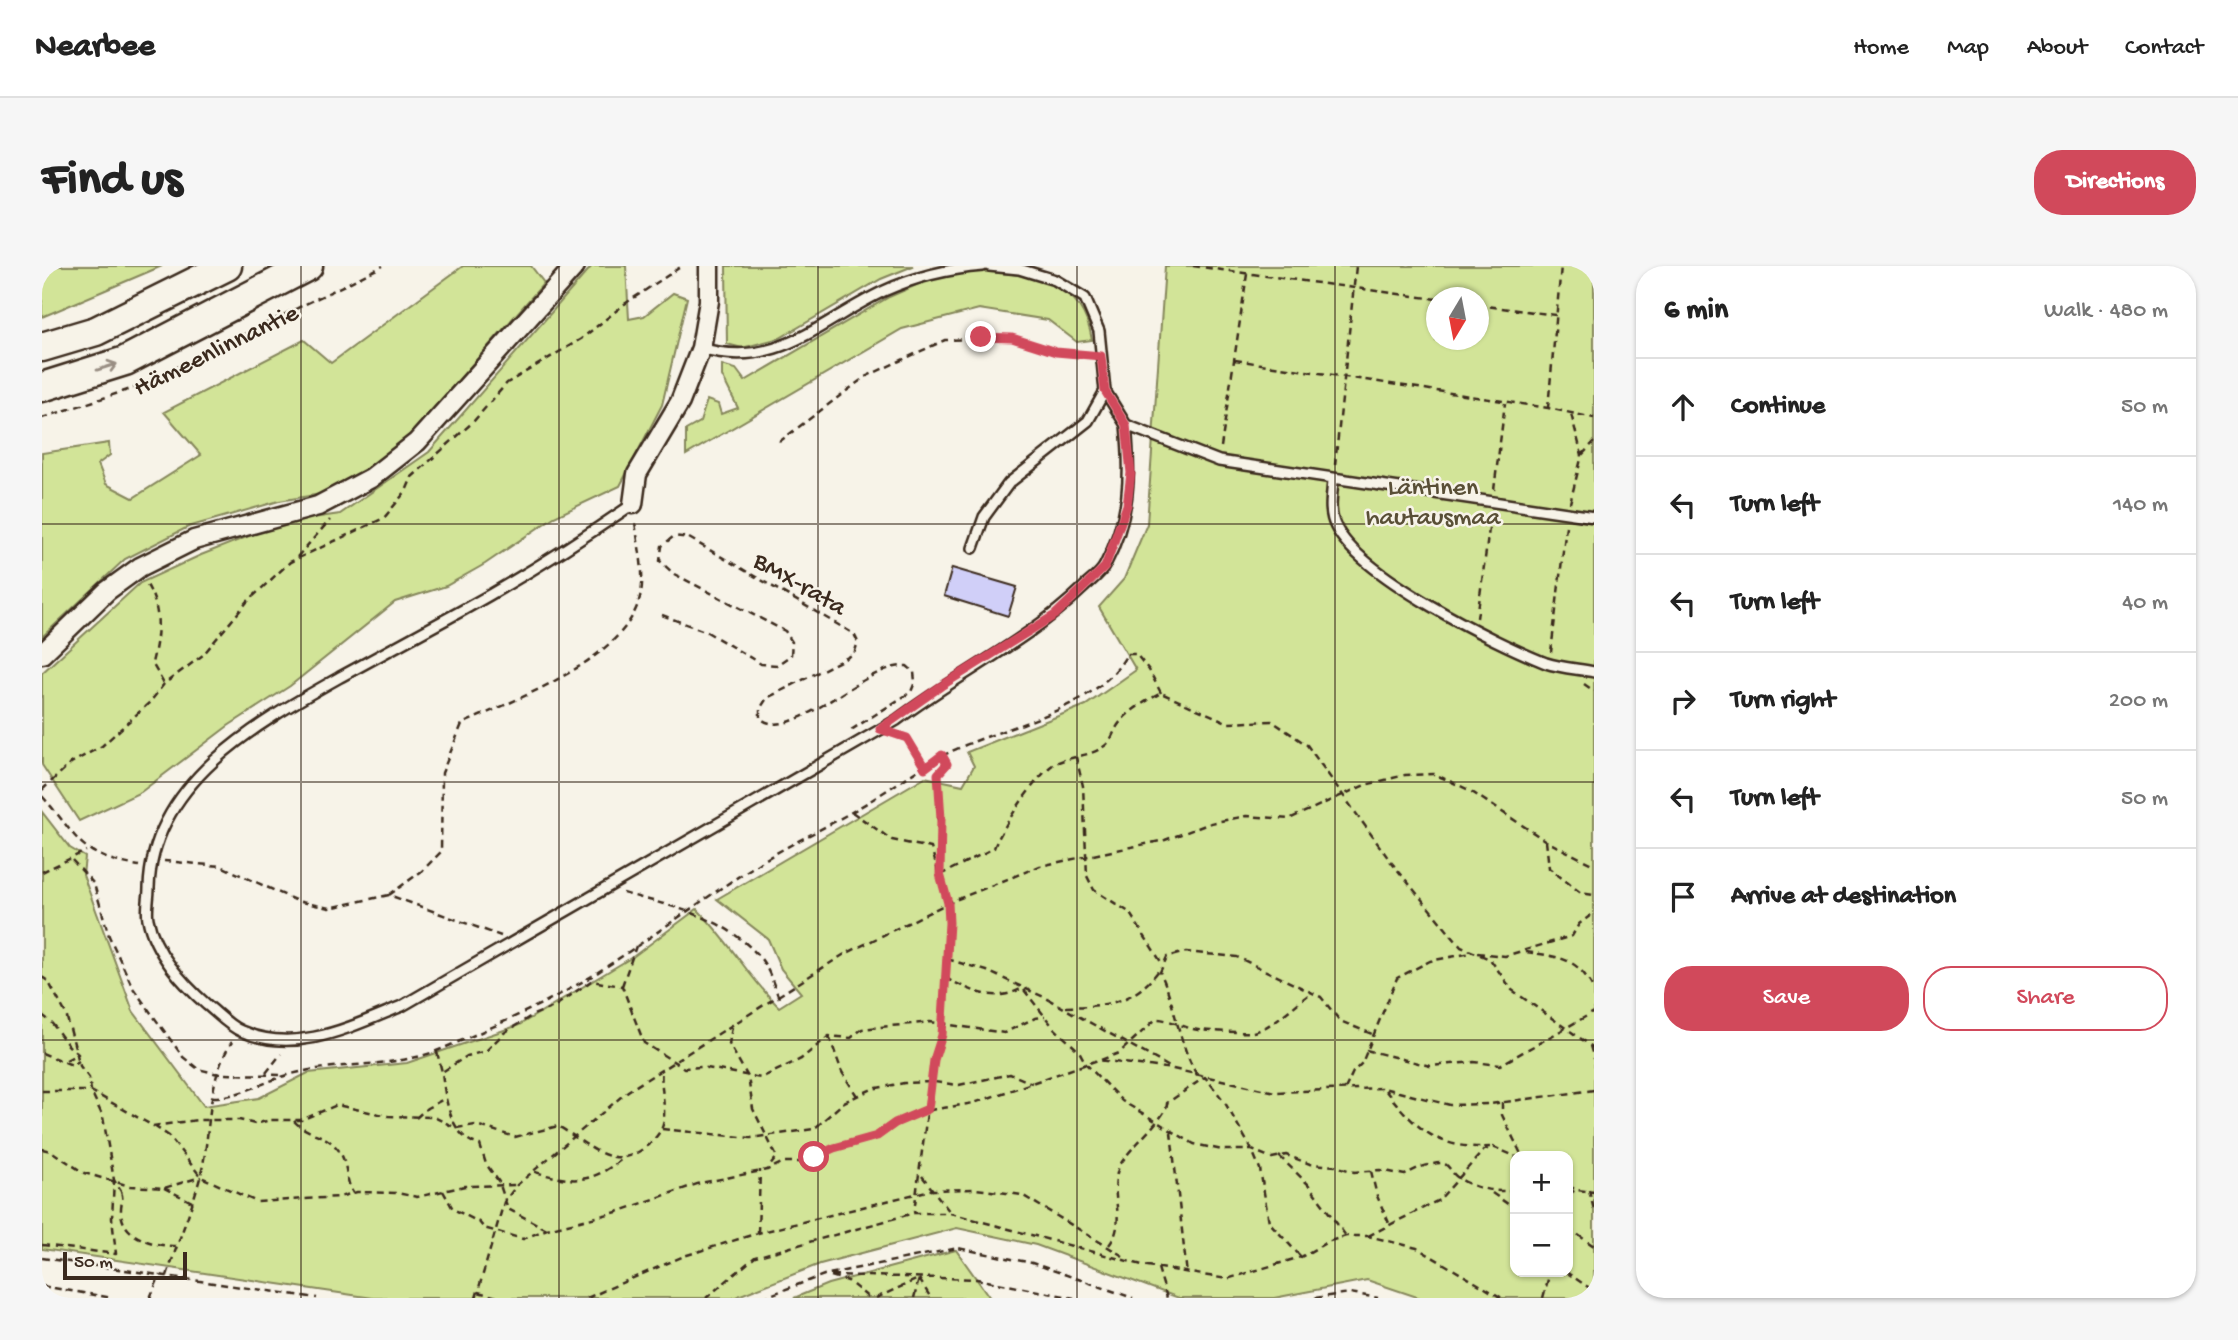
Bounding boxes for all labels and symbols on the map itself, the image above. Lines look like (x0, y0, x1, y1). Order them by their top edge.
north arrow (1426, 287, 1489, 350)
street label: Hämeenlinnantie (130, 299, 305, 405)
route end (965, 321, 996, 352)
one-way arrow (96, 359, 118, 372)
park label: Läntinen hautausmaa (1366, 474, 1502, 535)
street label: BMX-rata (746, 546, 852, 626)
route start (798, 1141, 829, 1172)
scale bar (63, 1249, 187, 1281)

